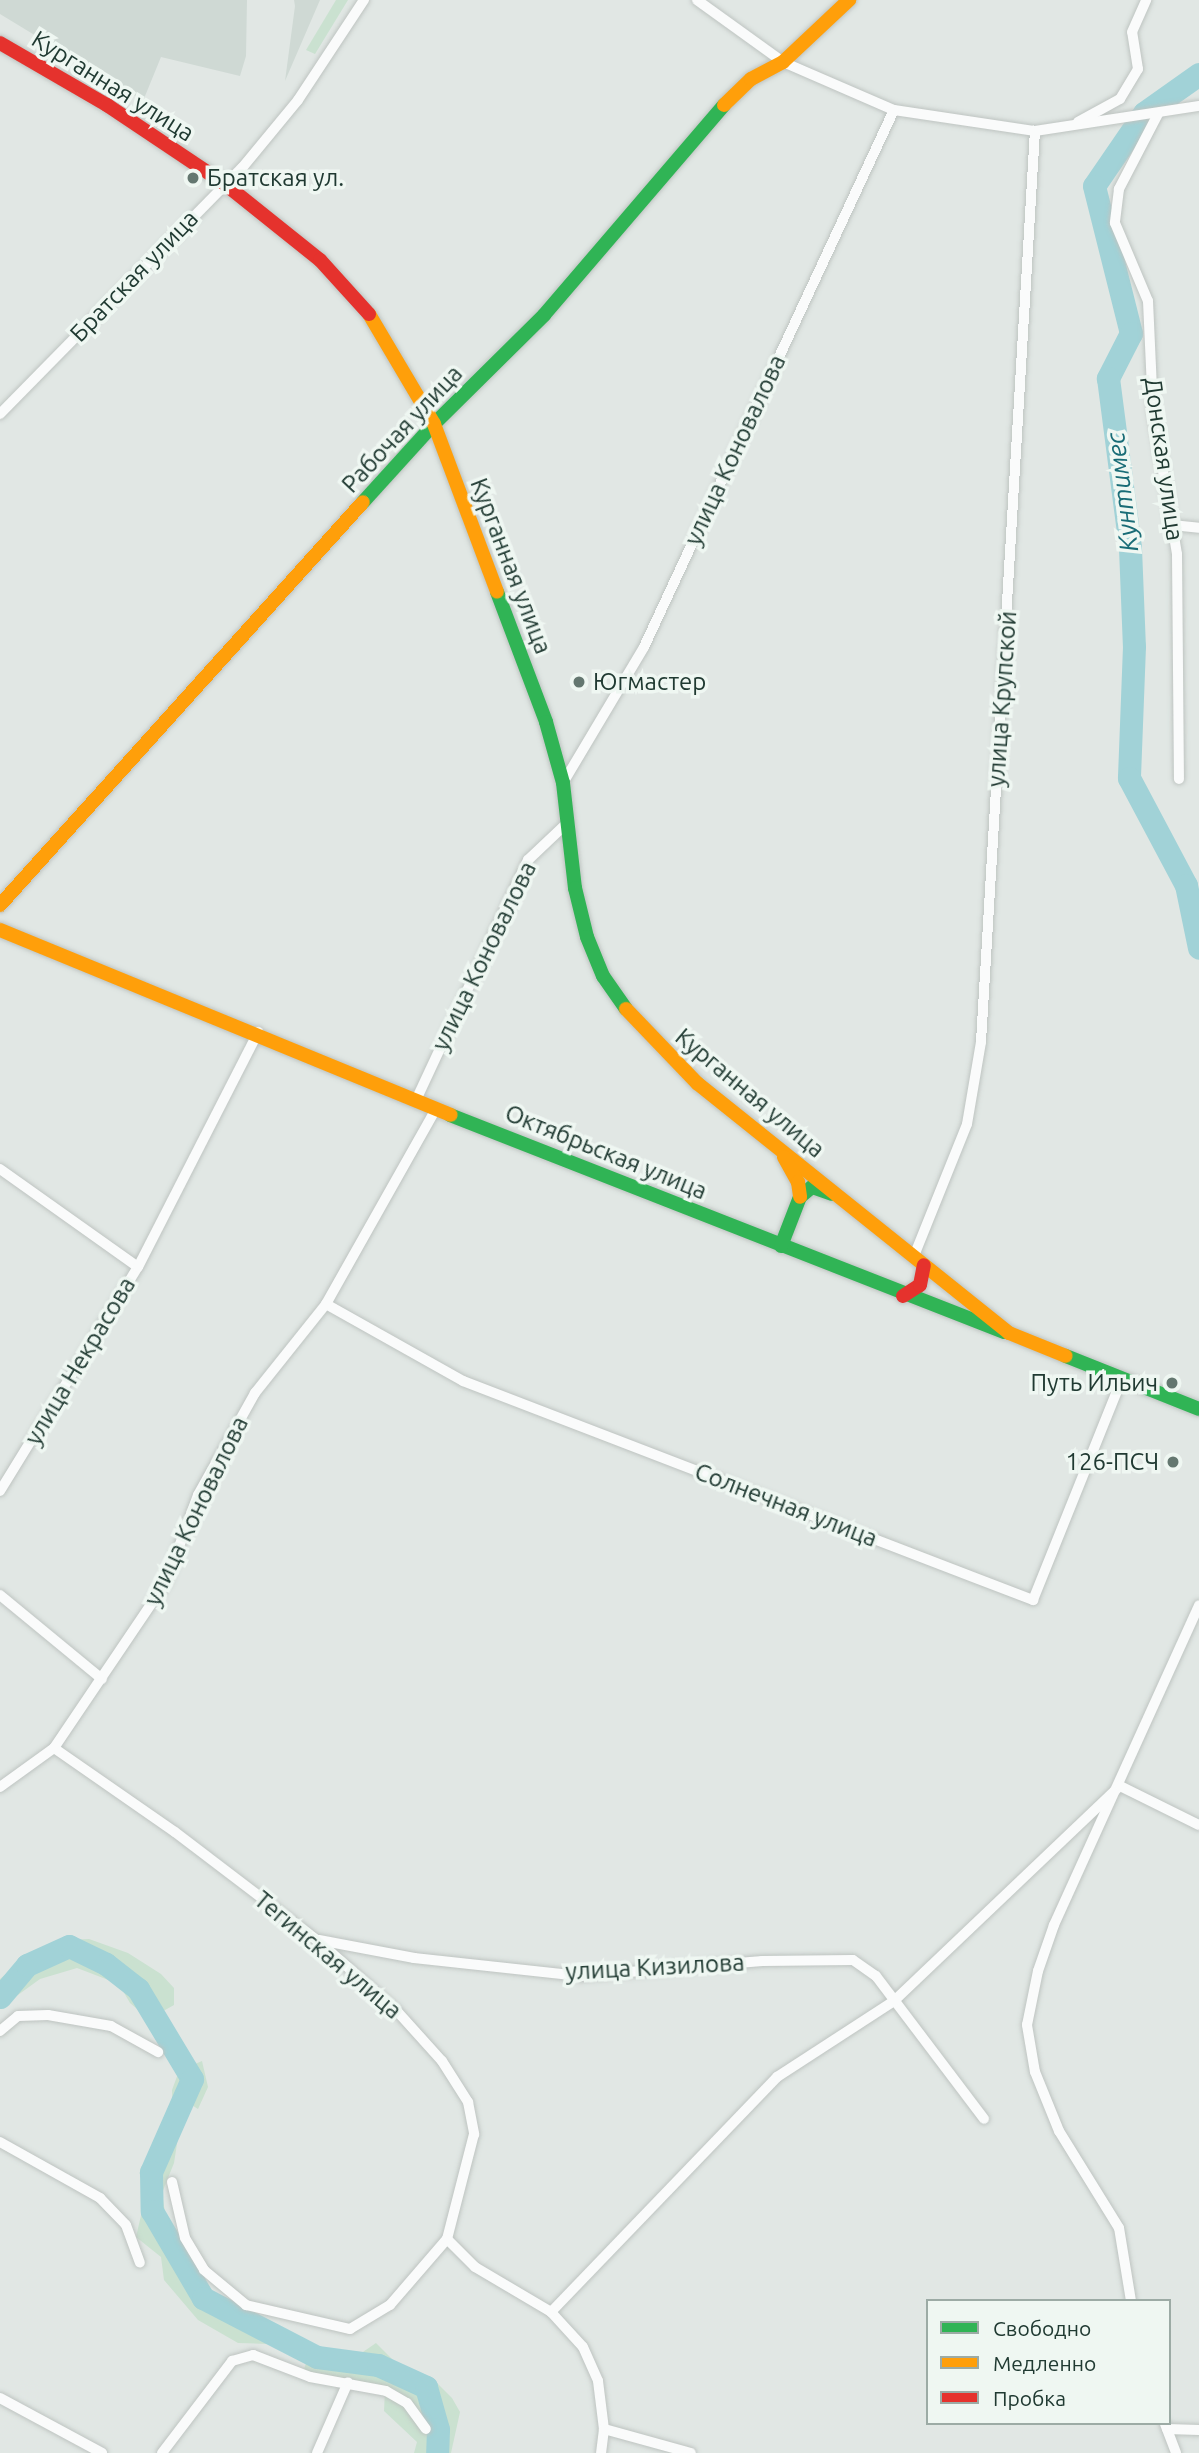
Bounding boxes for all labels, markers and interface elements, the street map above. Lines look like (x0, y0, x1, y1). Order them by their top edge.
street label: Курганная улица (27, 25, 199, 147)
place label: Братская ул. (207, 164, 344, 192)
marker: Братская ул. (185, 170, 201, 186)
street label: Братская улица (64, 204, 204, 348)
street label: улица Коновалова (678, 350, 792, 550)
street label: Рабочая улица (336, 359, 468, 499)
street label: Донская улица (1138, 375, 1190, 543)
water label: Кунтимес (1099, 430, 1145, 554)
street label: Курганная улица (464, 474, 558, 658)
street label: улица Крупской (981, 610, 1023, 788)
place label: Югмастер (593, 668, 706, 696)
marker: Югмастер (571, 674, 587, 690)
street label: улица Коновалова (426, 857, 542, 1055)
street label: Курганная улица (670, 1022, 830, 1164)
street label: Октябрьская улица (501, 1098, 711, 1206)
street label: улица Некрасова (19, 1272, 141, 1450)
place label: Путь Ильич (1030, 1369, 1158, 1397)
marker: Путь Ильич (1164, 1375, 1180, 1391)
street label: улица Коновалова (138, 1412, 254, 1610)
place label: 126-ПСЧ (1065, 1448, 1159, 1476)
marker: 126-ПСЧ (1165, 1454, 1181, 1470)
street label: Солнечная улица (691, 1457, 881, 1553)
street label: Тегинская улица (249, 1885, 407, 2025)
street label: улица Кизилова (565, 1948, 745, 1986)
legend (926, 2299, 1171, 2425)
text: Свободно (993, 2316, 1091, 2340)
text: Медленно (993, 2351, 1096, 2375)
text: Пробка (993, 2386, 1066, 2410)

